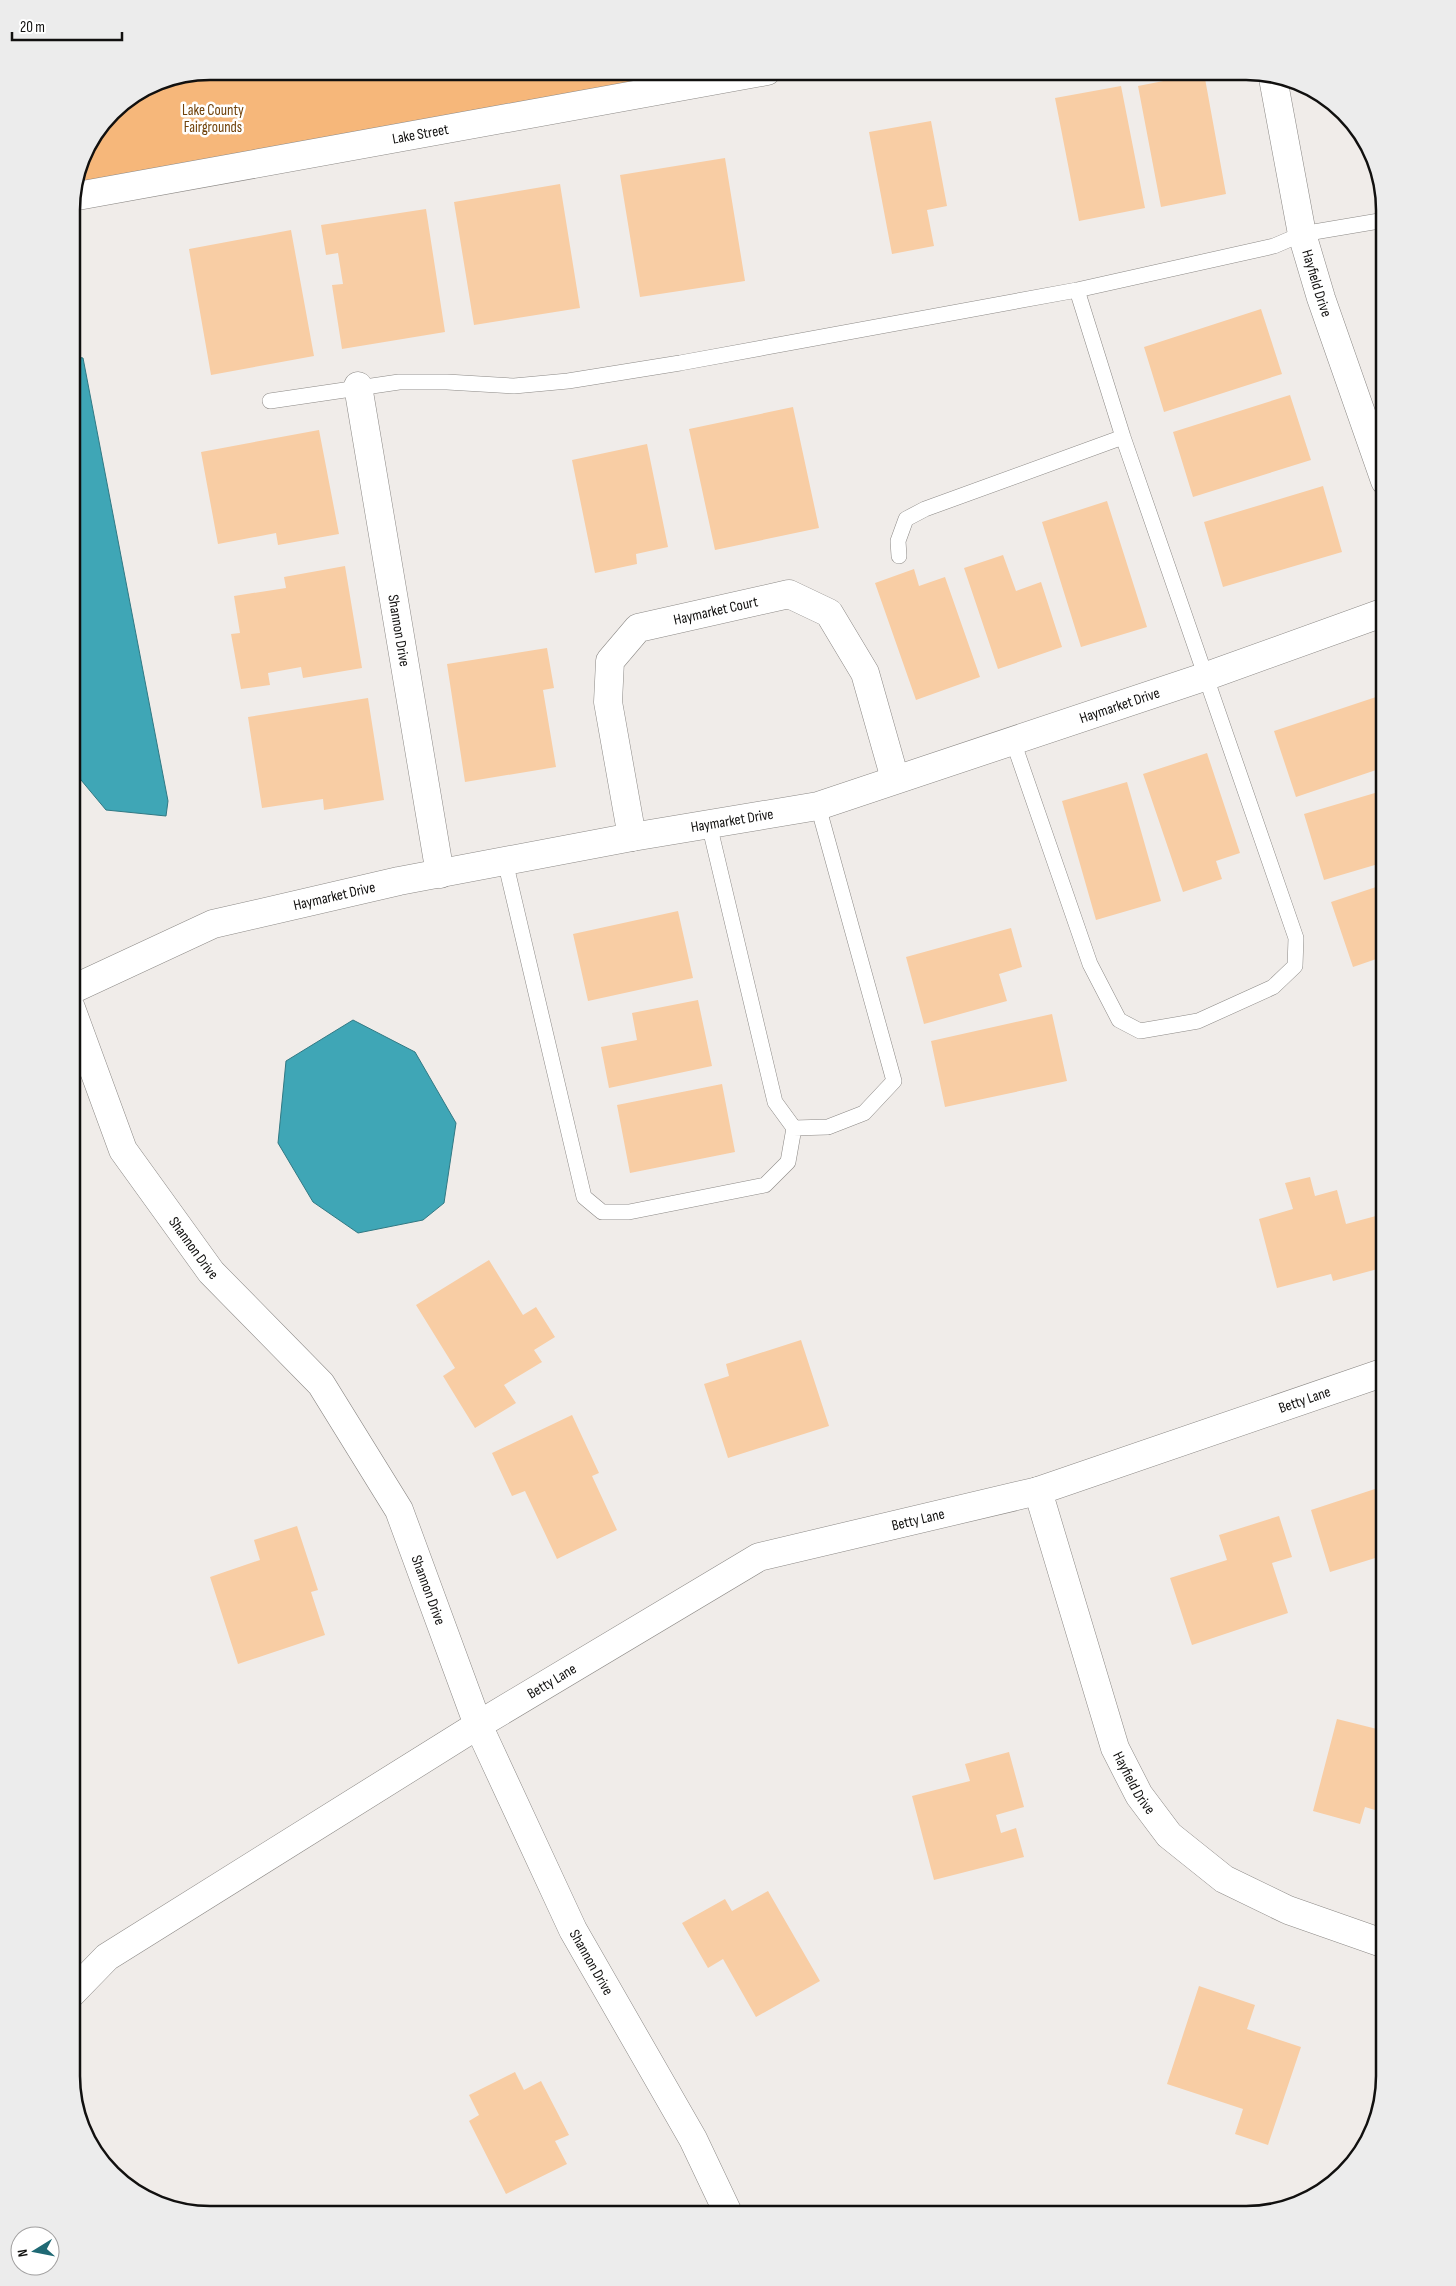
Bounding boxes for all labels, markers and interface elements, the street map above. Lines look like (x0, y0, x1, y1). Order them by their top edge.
scale bar (12, 10, 122, 42)
text: 20 m (20, 18, 45, 37)
park label: Lake County Fairgrounds (182, 101, 244, 137)
street label: Lake Street (391, 120, 451, 149)
street label: Hayfield Drive (1297, 247, 1336, 320)
street label: Haymarket Court (672, 592, 760, 630)
street label: Shannon Drive (383, 593, 414, 668)
street label: Haymarket Drive (1077, 683, 1162, 728)
street label: Haymarket Drive (689, 805, 775, 837)
street label: Haymarket Drive (292, 878, 377, 915)
street label: Shannon Drive (164, 1213, 222, 1284)
street label: Betty Lane (1276, 1382, 1333, 1418)
street label: Betty Lane (890, 1504, 947, 1535)
street label: Shannon Drive (406, 1553, 449, 1628)
street label: Betty Lane (524, 1659, 580, 1703)
street label: Hayfield Drive (1108, 1748, 1159, 1818)
street label: Shannon Drive (565, 1926, 617, 1999)
north arrow (10, 2226, 60, 2276)
text: N (14, 2248, 32, 2258)

